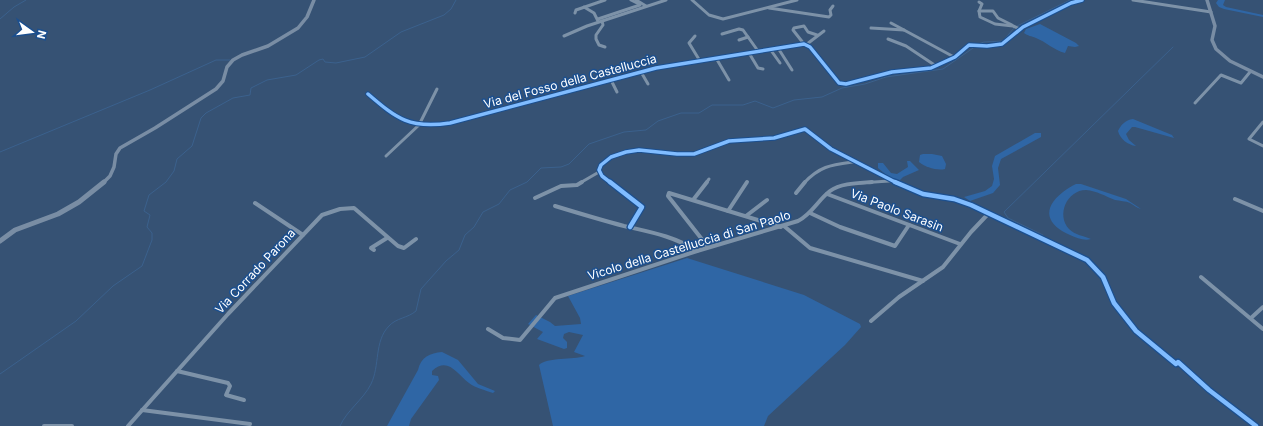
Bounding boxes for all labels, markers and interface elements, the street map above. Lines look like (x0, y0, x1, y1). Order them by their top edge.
north arrow (12, 12, 52, 52)
text: N (34, 29, 50, 40)
street label: Via del Fosso della Castelluccia (482, 51, 658, 111)
street label: Via Paolo Sarasin (848, 185, 946, 235)
street label: Vicolo della Castelluccia di San Paolo (586, 207, 792, 283)
street label: Via Corrado Parona (212, 225, 298, 317)

